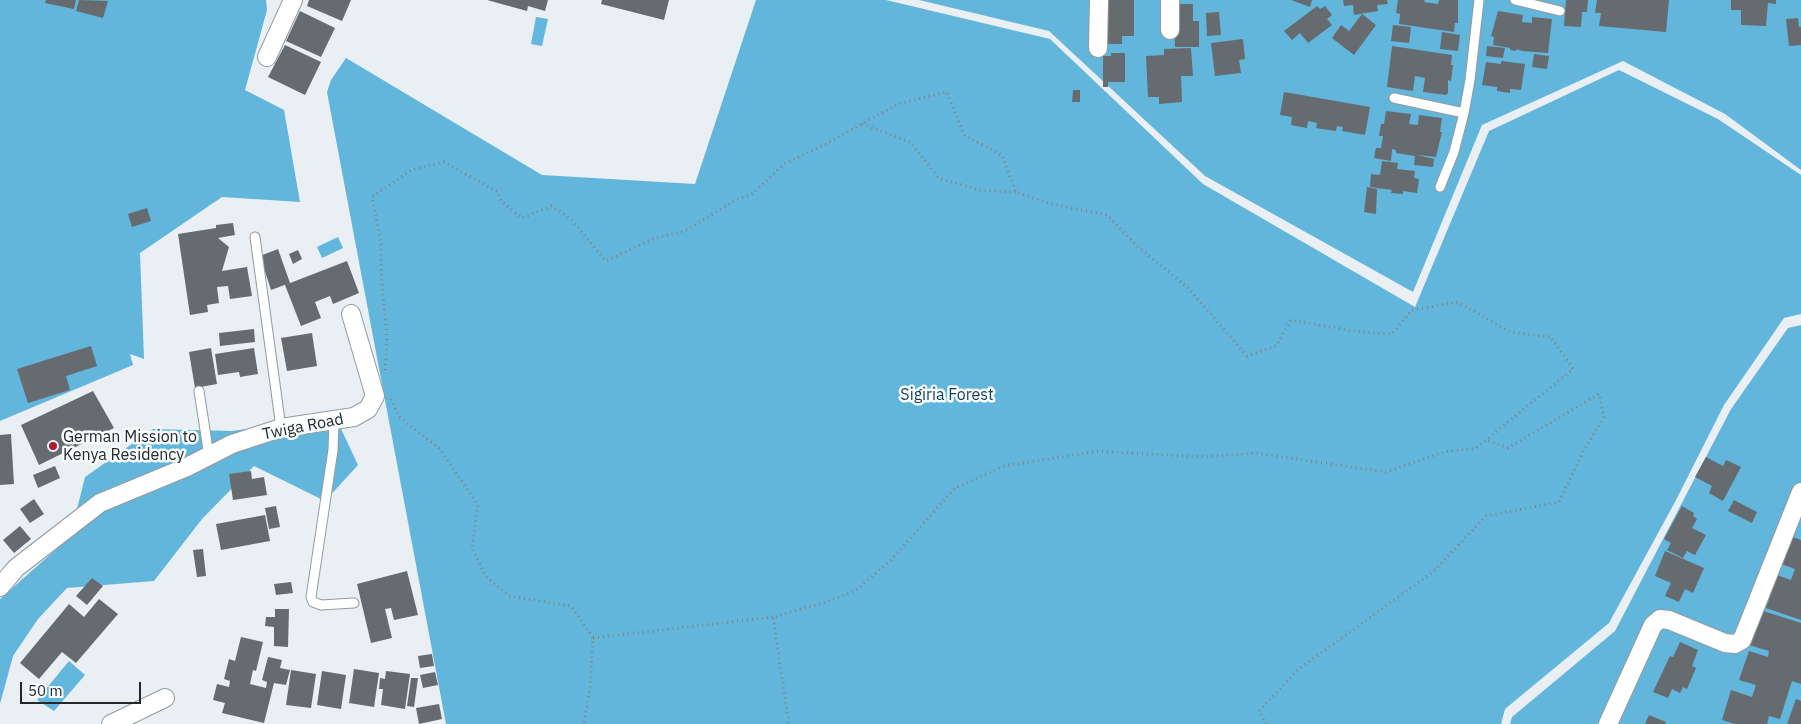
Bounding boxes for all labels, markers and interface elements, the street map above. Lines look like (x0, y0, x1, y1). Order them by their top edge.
park label: Sigiria Forest (900, 385, 994, 405)
street label: Twiga Road (261, 410, 345, 444)
place label: German Mission to Kenya Residency (63, 427, 197, 465)
marker: German Mission to Kenya Residency (47, 440, 59, 452)
scale bar (22, 672, 144, 704)
text: 50 m (28, 681, 63, 700)

